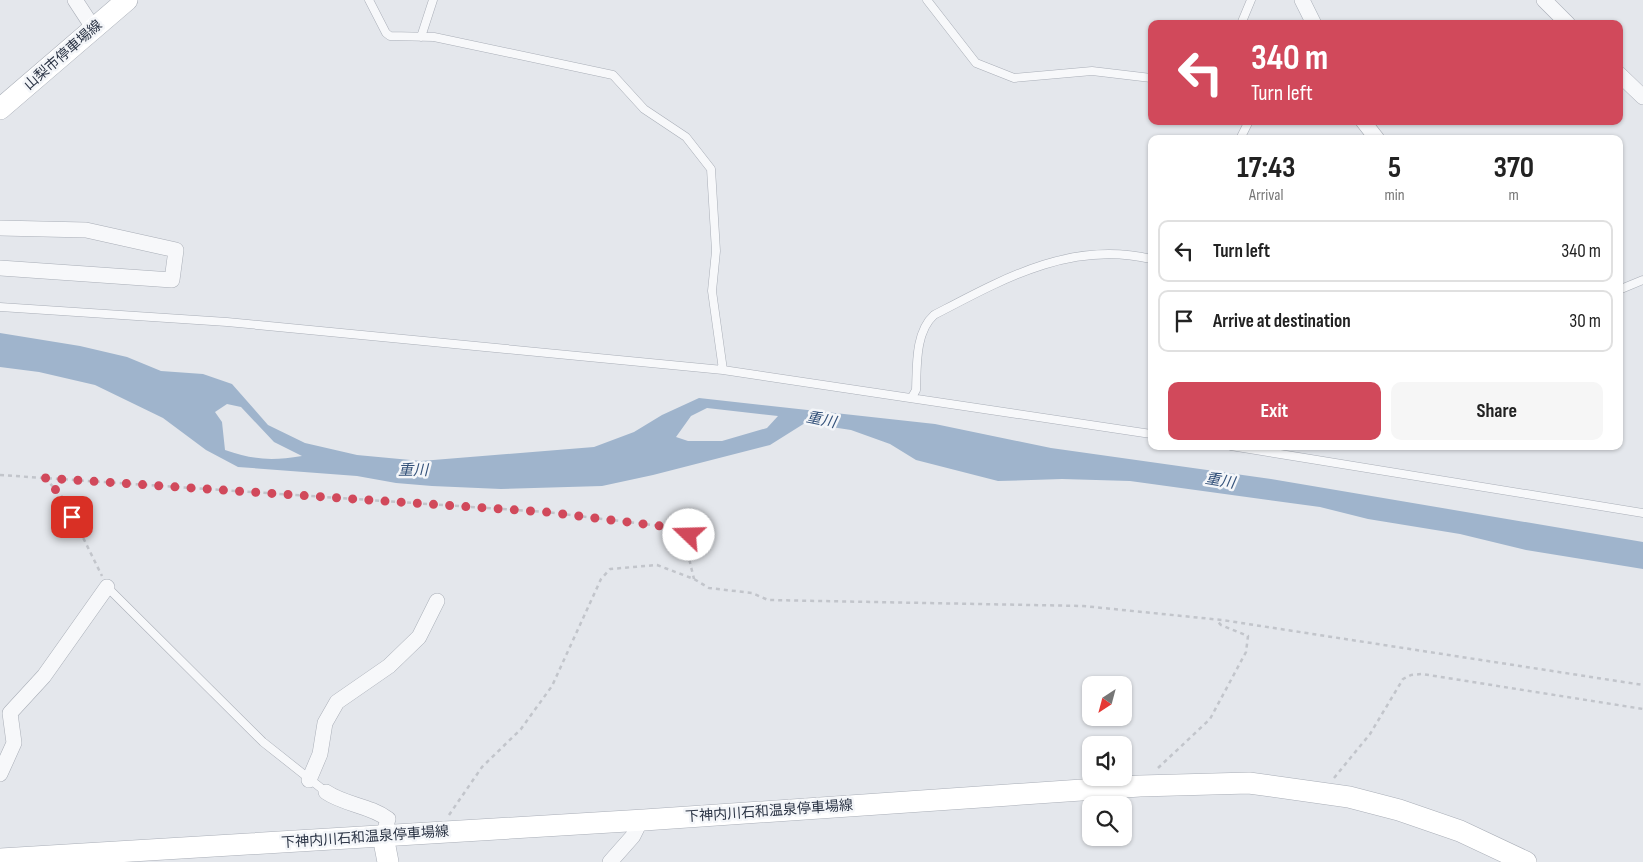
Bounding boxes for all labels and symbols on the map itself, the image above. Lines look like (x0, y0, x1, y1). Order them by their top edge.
street label: 山梨市停車場線 (20, 16, 106, 94)
water label: 重川 (804, 408, 839, 433)
water label: 重川 (398, 461, 430, 480)
water label: 重川 (1204, 469, 1238, 493)
pin (51, 496, 93, 538)
position arrow (662, 508, 714, 560)
north arrow (1082, 676, 1132, 726)
street label: 下神内川石和温泉停車場線 (685, 797, 853, 825)
street label: 下神内川石和温泉停車場線 (281, 823, 449, 851)

